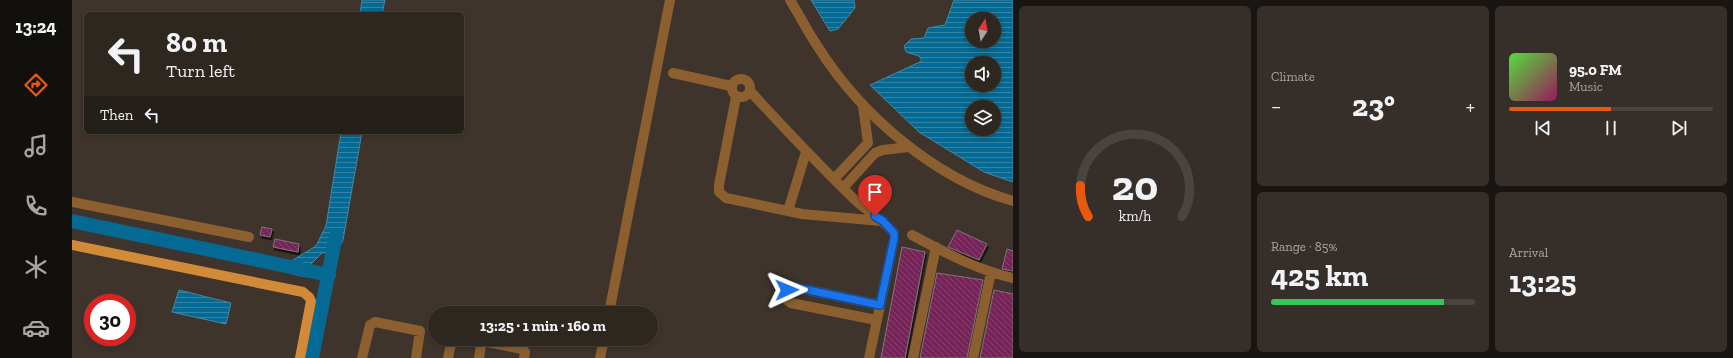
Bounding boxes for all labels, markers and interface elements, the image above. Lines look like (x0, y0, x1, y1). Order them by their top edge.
north arrow (965, 12, 1001, 48)
map controls (965, 12, 1001, 136)
text: 13:24 (15, 16, 57, 38)
text: 80 m (166, 26, 227, 59)
icon: left (100, 28, 152, 80)
button: sound (965, 56, 1001, 92)
text: Turn left (166, 60, 235, 82)
text: 95.0 FM (1569, 61, 1622, 79)
text: Climate (1271, 69, 1315, 84)
icon: directions (22, 71, 50, 99)
text: Music (1569, 79, 1603, 94)
text: 23° (1352, 88, 1395, 124)
text: − (1271, 93, 1281, 120)
text: + (1466, 93, 1475, 120)
button: layers (965, 100, 1001, 136)
icon: left (141, 104, 163, 126)
text: Then (100, 106, 133, 124)
icon: previous (1532, 117, 1554, 139)
icon: pause (1600, 117, 1622, 139)
icon: next (1668, 117, 1690, 139)
icon: music (22, 132, 50, 160)
text: 20 (1112, 161, 1158, 211)
pin (858, 175, 892, 216)
icon: arrive (864, 181, 886, 203)
icon: phone (22, 192, 50, 220)
text: km/h (1119, 208, 1151, 225)
text: Range · 85% (1271, 239, 1337, 254)
text: Arrival (1509, 245, 1548, 260)
icon: climate (22, 253, 50, 281)
text: 425 km (1271, 258, 1368, 294)
text: 13:25 (1509, 264, 1576, 300)
position arrow (766, 269, 808, 311)
speed limit sign: 30 (84, 294, 136, 346)
icon: car (22, 314, 50, 342)
text: 13:25 · 1 min · 160 m (480, 317, 606, 335)

